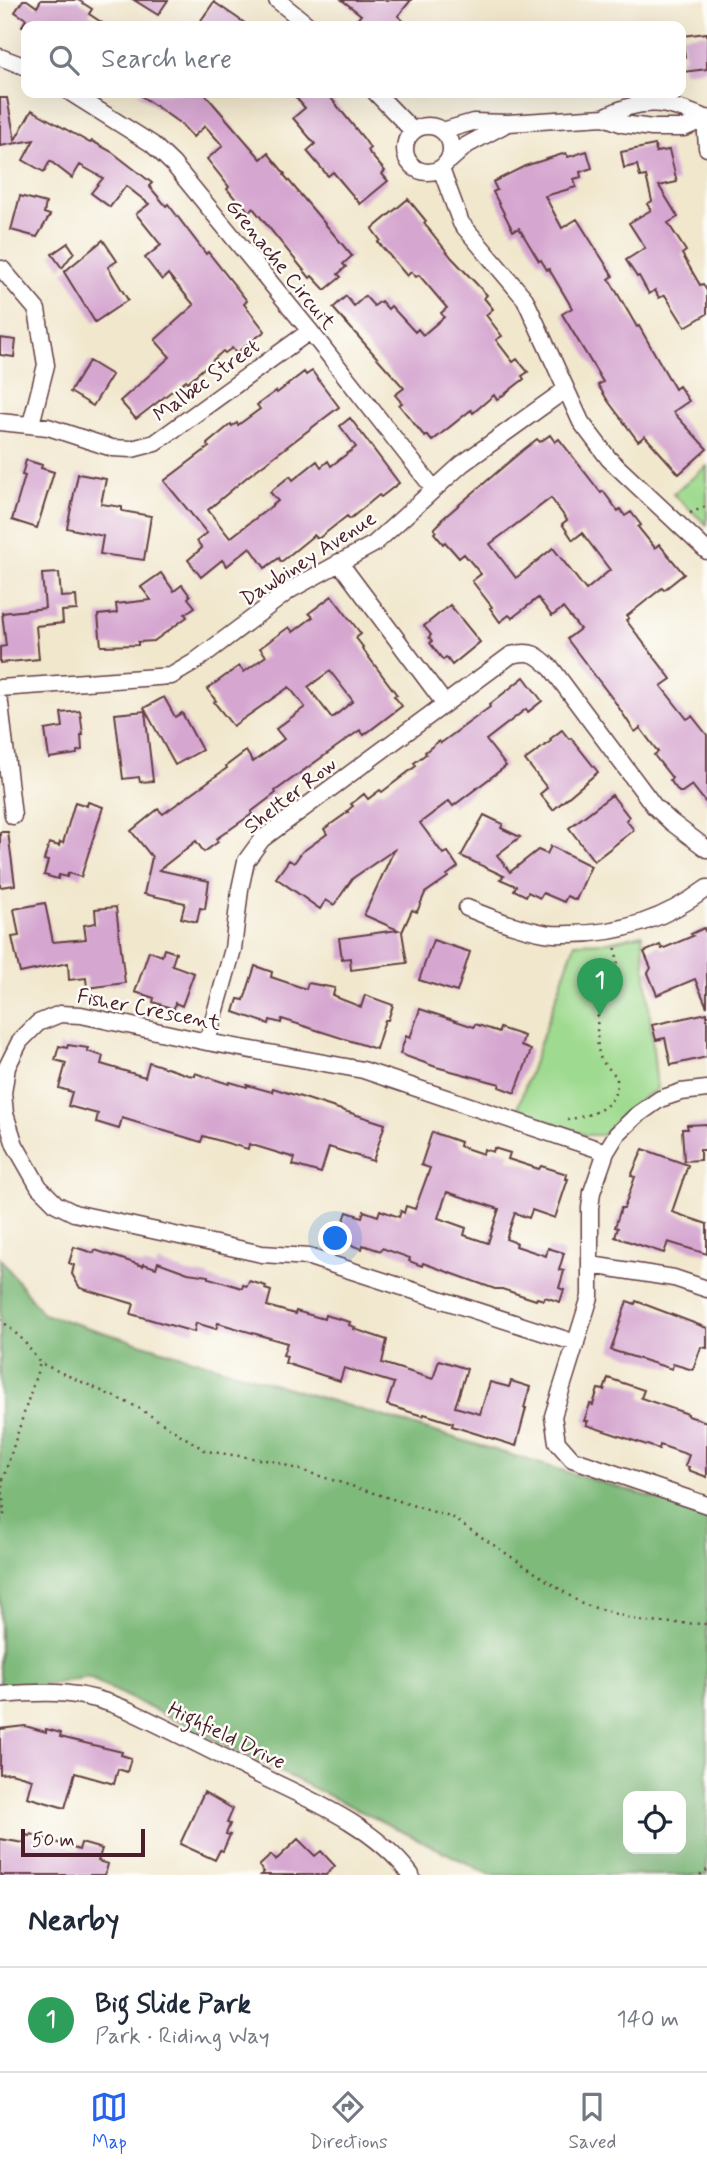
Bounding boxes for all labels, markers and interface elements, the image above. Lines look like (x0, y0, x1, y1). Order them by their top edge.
search box (21, 21, 686, 98)
icon: search (45, 41, 83, 79)
text: Search here (101, 43, 232, 77)
street label: Grenache Circuit (219, 193, 342, 336)
street label: Malbec Street (148, 333, 266, 429)
street label: Dawbiney Avenue (235, 504, 382, 613)
street label: Shelter Row (239, 751, 343, 841)
pin: 1 (577, 958, 623, 1016)
street label: Fisher Crescent (75, 982, 224, 1038)
your location (318, 1221, 352, 1255)
street label: Highfield Drive (162, 1695, 290, 1778)
map controls (623, 1791, 686, 1854)
button: locate (623, 1791, 686, 1854)
scale bar (21, 1826, 145, 1858)
text: 50 m (32, 1828, 75, 1853)
text: Nearby (28, 1901, 119, 1940)
text: Big Slide Park (95, 1988, 251, 2022)
text: 1 (46, 2005, 56, 2035)
text: 140 m (616, 2005, 679, 2035)
text: Park · Riding Way (95, 2022, 270, 2052)
tab: Map (90, 2088, 128, 2155)
tab: Directions (309, 2088, 388, 2155)
tab: Saved (568, 2088, 616, 2155)

